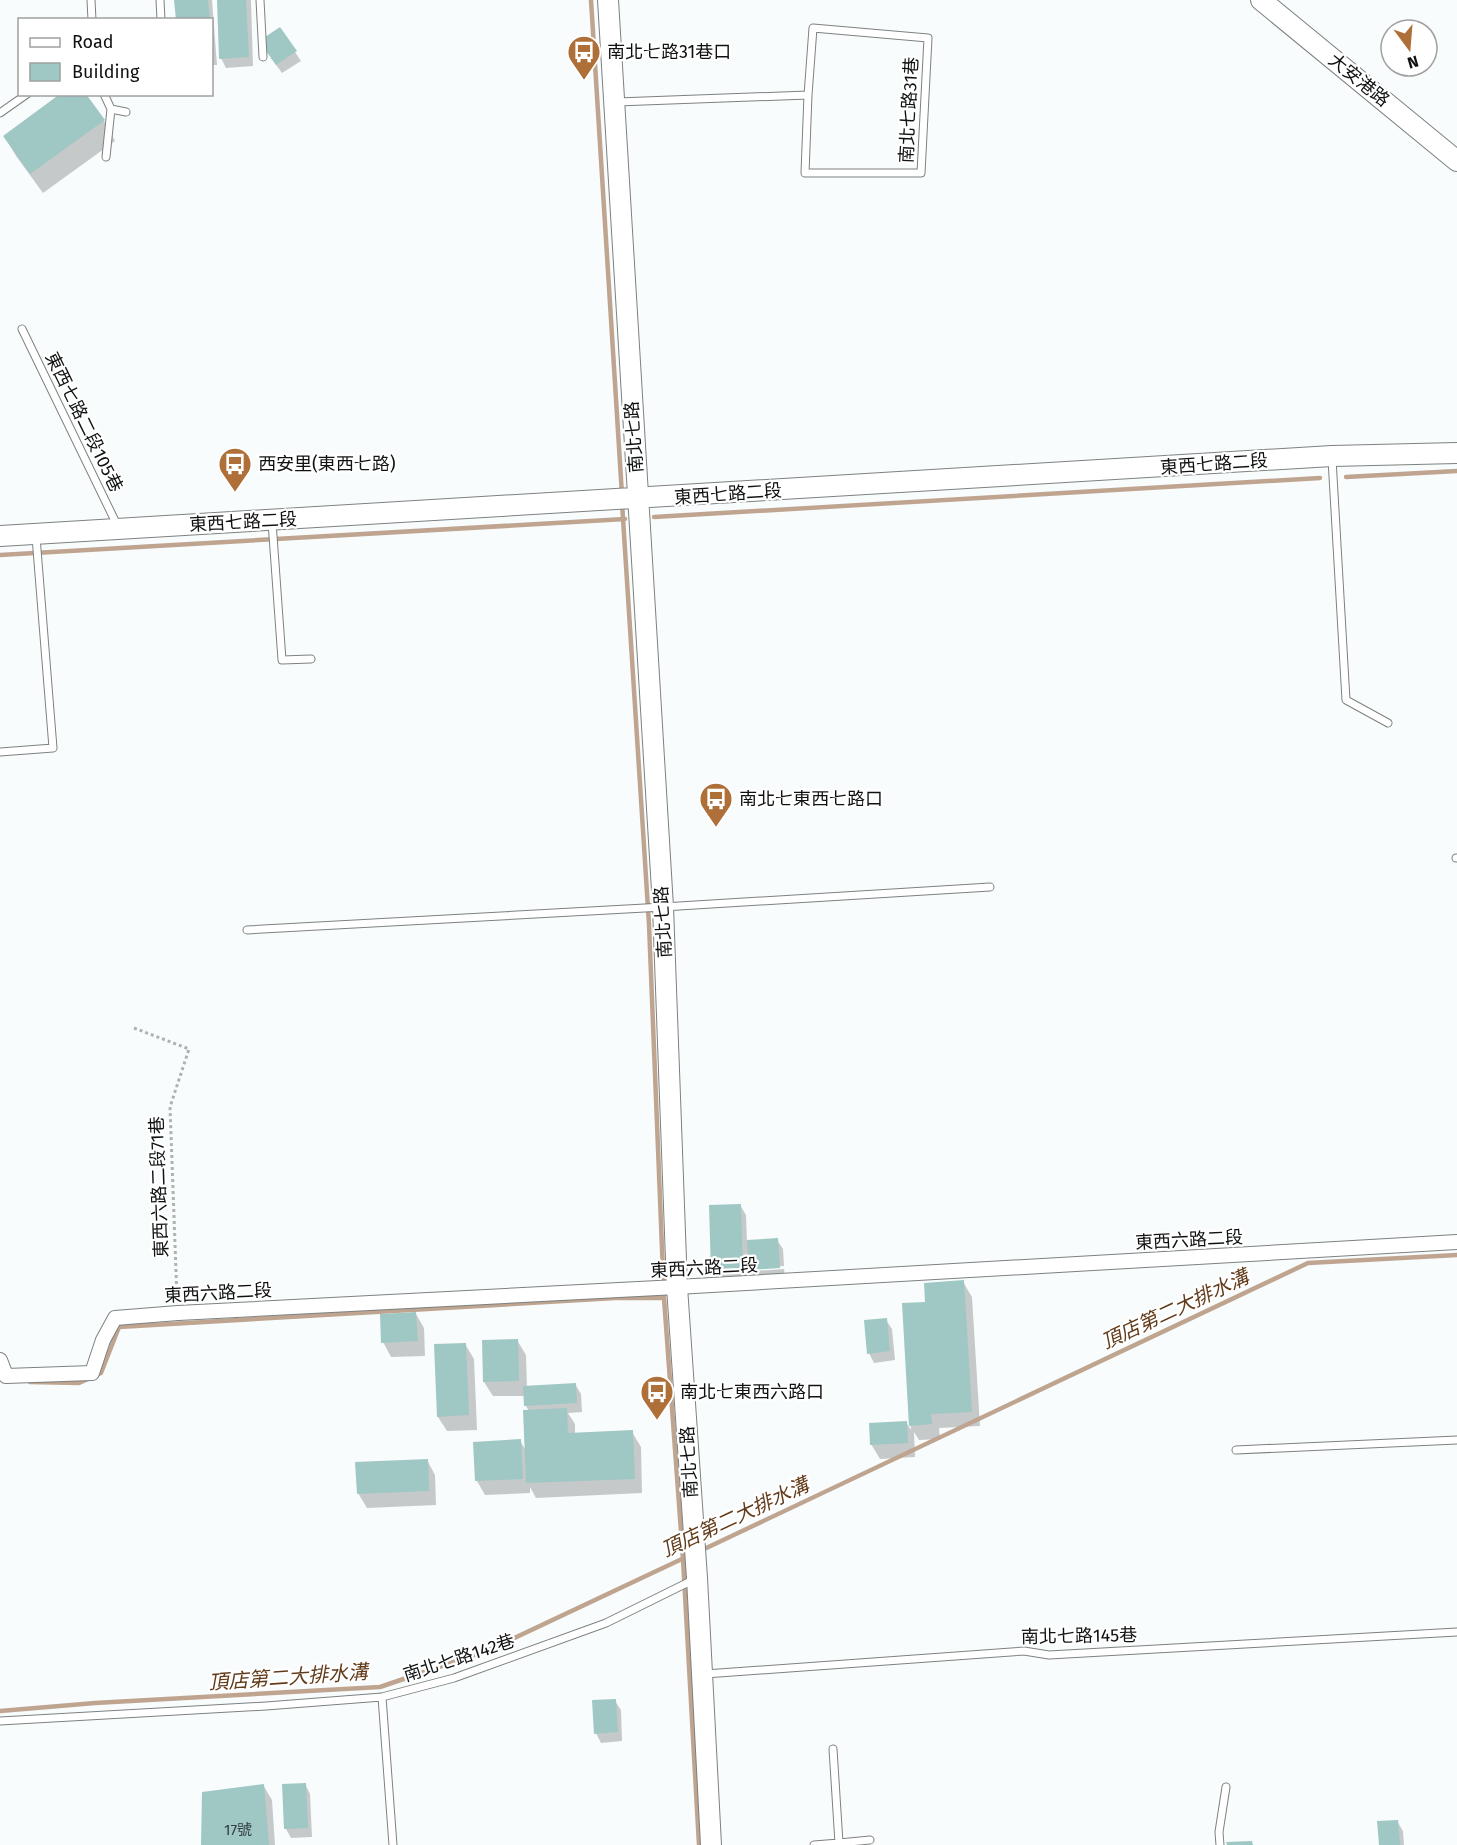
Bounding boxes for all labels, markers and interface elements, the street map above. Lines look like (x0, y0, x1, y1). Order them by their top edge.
legend (18, 18, 213, 96)
north arrow (1379, 18, 1439, 78)
text: Road (72, 31, 114, 53)
bus stop icon: 南北七路31巷口 (566, 34, 602, 81)
place label: 南北七路31巷口 (607, 41, 731, 63)
street label: 大安港路 (1324, 49, 1394, 111)
text: N (1405, 51, 1421, 73)
street label: 南北七路31巷 (895, 56, 923, 164)
text: Building (72, 61, 140, 83)
street label: 東西七路二段105巷 (41, 348, 127, 496)
street label: 南北七路 (621, 400, 647, 474)
bus stop icon: 西安里(東西七路) (217, 446, 253, 493)
street label: 東西七路二段 (1159, 449, 1269, 479)
place label: 西安里(東西七路) (258, 453, 396, 475)
street label: 東西七路二段 (673, 479, 783, 509)
street label: 東西七路二段 (188, 508, 298, 536)
bus stop icon: 南北七東西七路口 (698, 781, 734, 828)
place label: 南北七東西七路口 (739, 788, 883, 810)
street label: 南北七路 (650, 885, 676, 959)
street label: 東西六路二段71巷 (146, 1116, 172, 1258)
street label: 東西六路二段 (1134, 1226, 1244, 1254)
street label: 東西六路二段 (649, 1254, 759, 1282)
water label: 頂店第二大排水溝 (1097, 1263, 1255, 1354)
street label: 東西六路二段 (163, 1279, 273, 1307)
bus stop icon: 南北七東西六路口 (639, 1374, 675, 1421)
place label: 南北七東西六路口 (680, 1381, 824, 1403)
street label: 南北七路 (676, 1425, 702, 1499)
water label: 頂店第二大排水溝 (657, 1471, 815, 1562)
street label: 南北七路145巷 (1021, 1624, 1137, 1648)
street label: 南北七路142巷 (400, 1630, 518, 1686)
water label: 頂店第二大排水溝 (207, 1659, 372, 1695)
house number: 17號 (224, 1821, 252, 1839)

